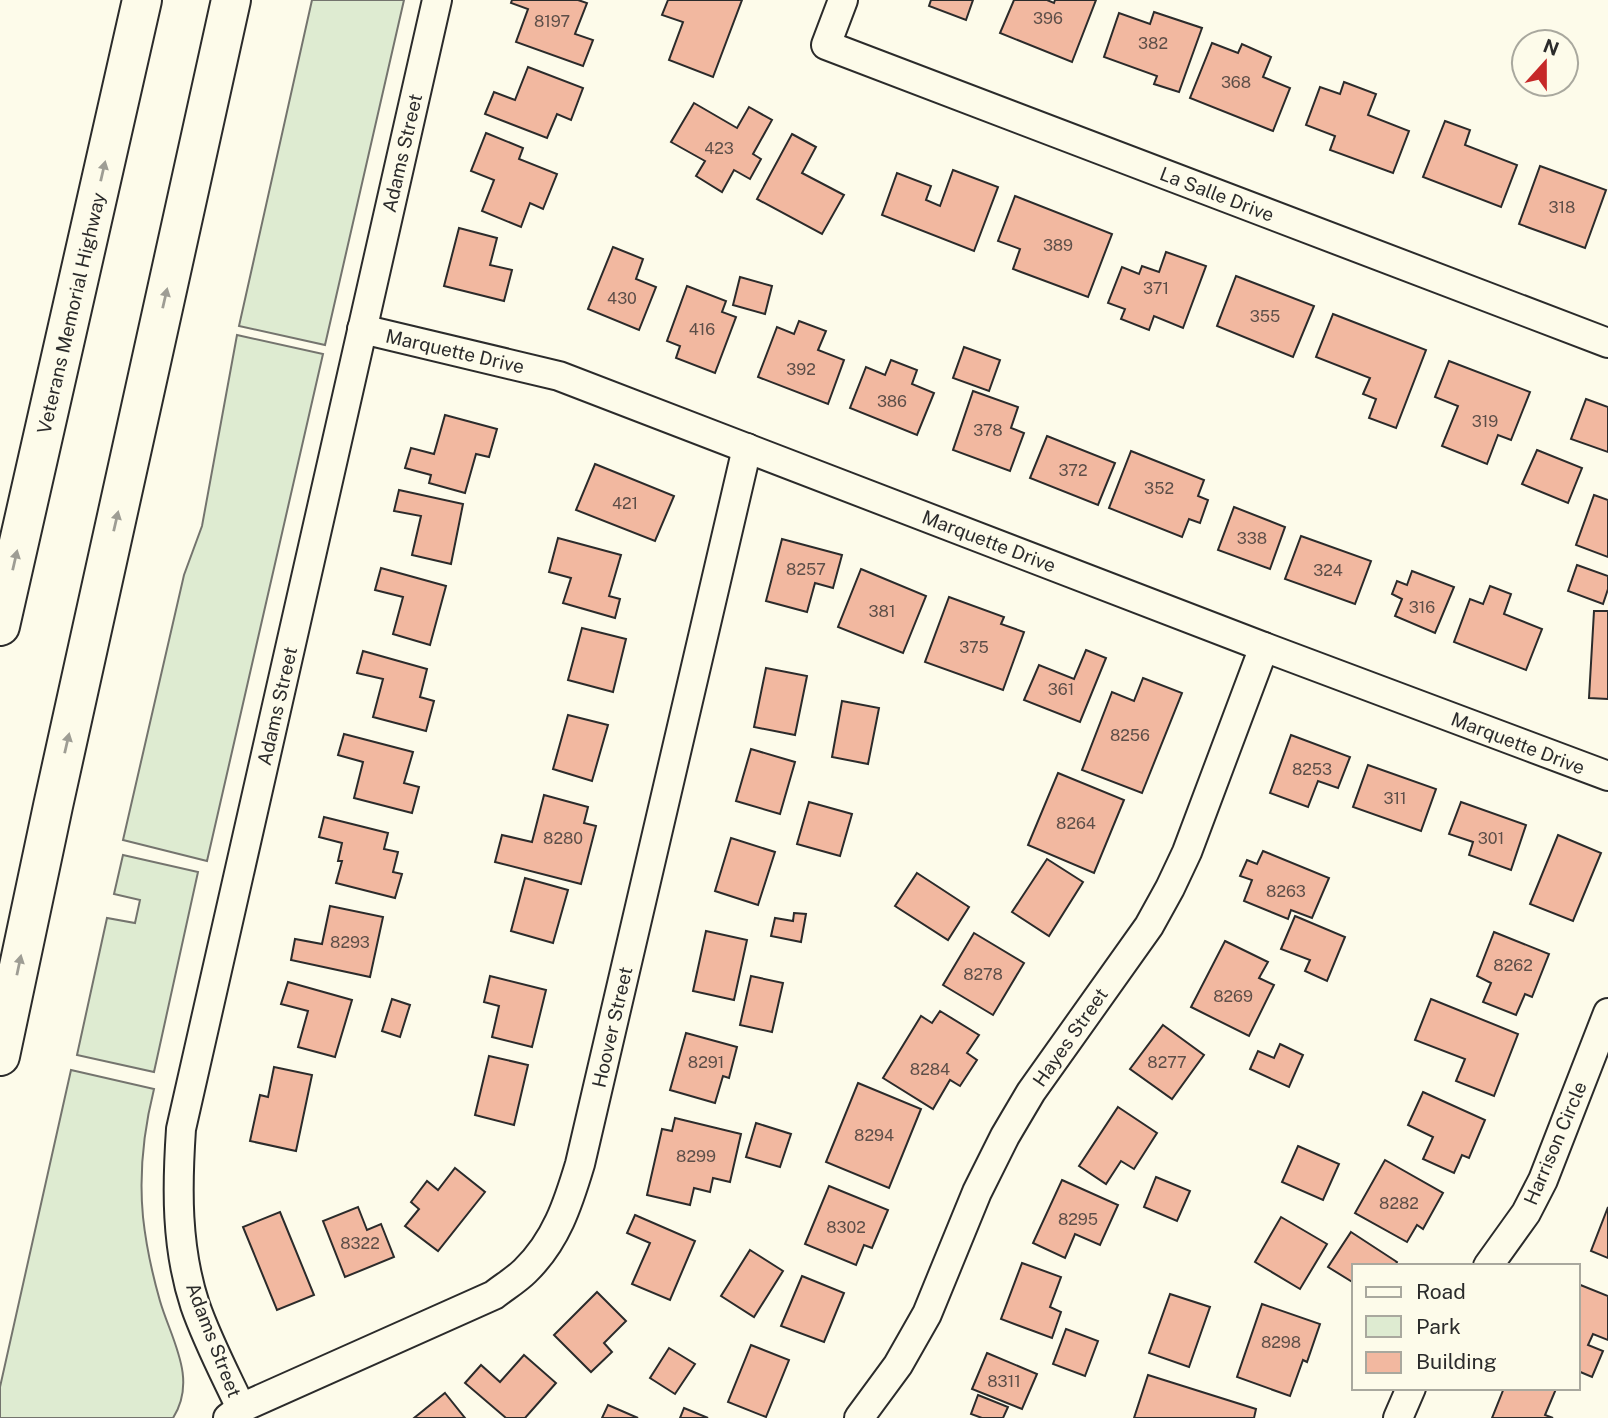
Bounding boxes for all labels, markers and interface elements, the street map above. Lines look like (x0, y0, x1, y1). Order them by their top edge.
house number: 396 (1033, 9, 1063, 28)
house number: 8197 (534, 12, 570, 31)
north arrow (1510, 28, 1580, 98)
house number: 382 (1138, 34, 1168, 53)
text: N (1540, 34, 1562, 60)
house number: 368 (1221, 73, 1251, 92)
street label: Adams Street (378, 92, 426, 214)
house number: 423 (704, 139, 734, 158)
one-way arrow (98, 160, 109, 182)
street label: La Salle Drive (1157, 162, 1277, 226)
street label: Veterans Memorial Highway (32, 190, 110, 436)
house number: 318 (1549, 198, 1575, 217)
house number: 389 (1043, 236, 1073, 255)
house number: 371 (1143, 279, 1169, 298)
one-way arrow (160, 287, 171, 309)
house number: 430 (607, 289, 637, 308)
house number: 355 (1250, 307, 1280, 326)
house number: 416 (689, 320, 715, 339)
street label: Marquette Drive (384, 324, 526, 378)
house number: 392 (786, 360, 816, 379)
house number: 386 (877, 392, 907, 411)
house number: 319 (1472, 412, 1498, 431)
house number: 378 (973, 421, 1003, 440)
house number: 372 (1058, 461, 1088, 480)
house number: 352 (1144, 479, 1174, 498)
house number: 421 (612, 494, 638, 513)
street label: Marquette Drive (919, 505, 1059, 577)
one-way arrow (111, 509, 122, 531)
house number: 338 (1237, 529, 1267, 548)
one-way arrow (10, 549, 21, 571)
house number: 8257 (786, 560, 826, 579)
house number: 324 (1313, 561, 1343, 580)
house number: 316 (1409, 598, 1435, 617)
house number: 381 (869, 602, 895, 621)
house number: 375 (959, 638, 989, 657)
street label: Adams Street (253, 645, 301, 767)
house number: 361 (1048, 680, 1074, 699)
street label: Marquette Drive (1448, 707, 1588, 779)
house number: 8256 (1110, 726, 1150, 745)
one-way arrow (61, 732, 72, 754)
house number: 8253 (1292, 760, 1332, 779)
house number: 311 (1383, 789, 1407, 808)
house number: 8264 (1056, 814, 1096, 833)
house number: 8280 (543, 829, 583, 848)
house number: 301 (1478, 829, 1504, 848)
house number: 8263 (1266, 882, 1306, 901)
house number: 8293 (330, 933, 370, 952)
one-way arrow (14, 954, 25, 976)
house number: 8262 (1493, 956, 1533, 975)
street label: Hoover Street (587, 964, 637, 1090)
house number: 8278 (963, 965, 1003, 984)
street label: Hayes Street (1028, 984, 1112, 1090)
house number: 8269 (1213, 987, 1253, 1006)
house number: 8291 (688, 1053, 724, 1072)
house number: 8277 (1147, 1053, 1187, 1072)
house number: 8284 (910, 1060, 950, 1079)
street label: Harrison Circle (1519, 1078, 1591, 1208)
house number: 8294 (854, 1126, 894, 1145)
house number: 8299 (676, 1147, 716, 1166)
house number: 8282 (1379, 1194, 1419, 1213)
house number: 8295 (1058, 1210, 1098, 1229)
house number: 8302 (826, 1218, 866, 1237)
house number: 8322 (340, 1234, 380, 1253)
legend (1352, 1264, 1580, 1390)
text: Road (1416, 1279, 1466, 1304)
street label: Adams Street (182, 1280, 246, 1400)
text: Park (1416, 1314, 1461, 1339)
house number: 8298 (1261, 1333, 1301, 1352)
text: Building (1416, 1349, 1497, 1374)
house number: 8311 (987, 1372, 1021, 1391)

